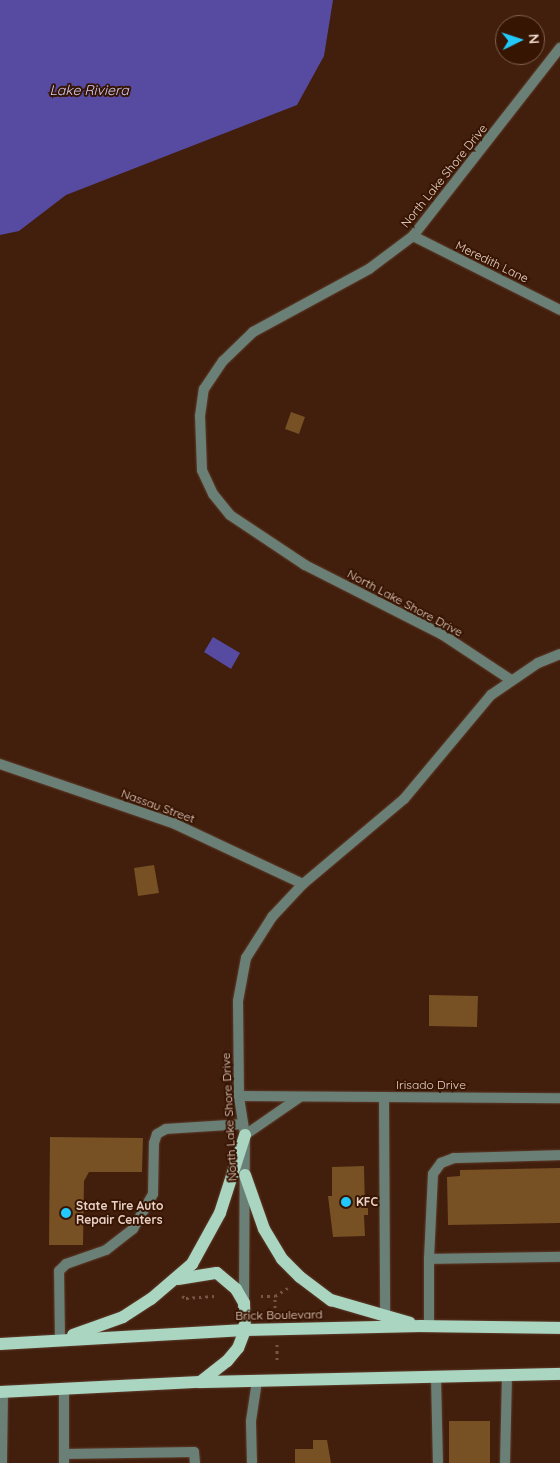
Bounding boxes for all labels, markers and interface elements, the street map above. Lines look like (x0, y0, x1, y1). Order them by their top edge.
north arrow (495, 15, 545, 65)
text: N (525, 33, 543, 45)
water label: Lake Riviera (49, 82, 129, 98)
street label: North Lake Shore Drive (398, 121, 490, 231)
street label: Meredith Lane (453, 238, 531, 286)
street label: North Lake Shore Drive (345, 566, 465, 640)
street label: Nassau Street (119, 786, 197, 826)
street label: North Lake Shore Drive (218, 1052, 240, 1182)
street label: Irisado Drive (396, 1078, 466, 1092)
place label: KFC (356, 1195, 378, 1209)
marker: KFC (340, 1196, 352, 1208)
place label: State Tire Auto Repair Centers (76, 1199, 164, 1227)
marker: State Tire Auto Repair Centers (60, 1207, 72, 1219)
street label: Brick Boulevard (235, 1307, 323, 1323)

